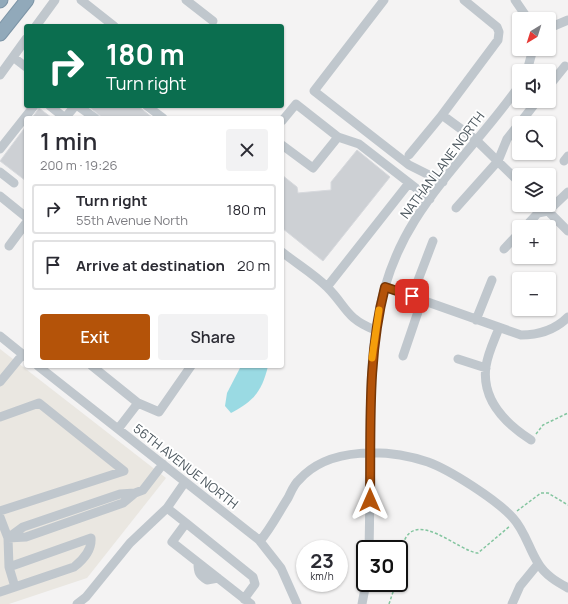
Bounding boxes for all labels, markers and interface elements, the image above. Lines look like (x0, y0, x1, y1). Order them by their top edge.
north arrow (512, 12, 556, 56)
map controls (512, 12, 556, 316)
text: 180 m (106, 35, 185, 73)
icon: right (40, 40, 92, 92)
button: sound (512, 64, 556, 108)
text: Turn right (106, 71, 187, 95)
street label: NATHAN LANE NORTH (396, 108, 488, 222)
button: search (512, 116, 556, 160)
text: 1 min (40, 124, 97, 157)
button: close (226, 129, 268, 171)
text: 200 m · 19:26 (40, 156, 118, 174)
button: layers (512, 168, 556, 212)
text: Turn right (76, 190, 147, 211)
icon: right (42, 198, 64, 220)
text: 180 m (227, 199, 266, 220)
text: 55th Avenue North (76, 211, 188, 229)
button: + (512, 220, 556, 264)
icon: arrive (42, 254, 64, 276)
text: Arrive at destination (76, 255, 225, 276)
text: 20 m (237, 255, 270, 276)
button: − (512, 272, 556, 316)
pin (395, 279, 429, 313)
icon: arrive (401, 285, 423, 307)
button: Exit (40, 314, 150, 360)
button: Share (158, 314, 268, 360)
street label: 56TH AVENUE NORTH (130, 419, 242, 513)
position arrow (349, 479, 391, 521)
speed limit sign: 30 (356, 540, 408, 592)
text: 23 (310, 547, 334, 574)
text: km/h (310, 569, 334, 583)

